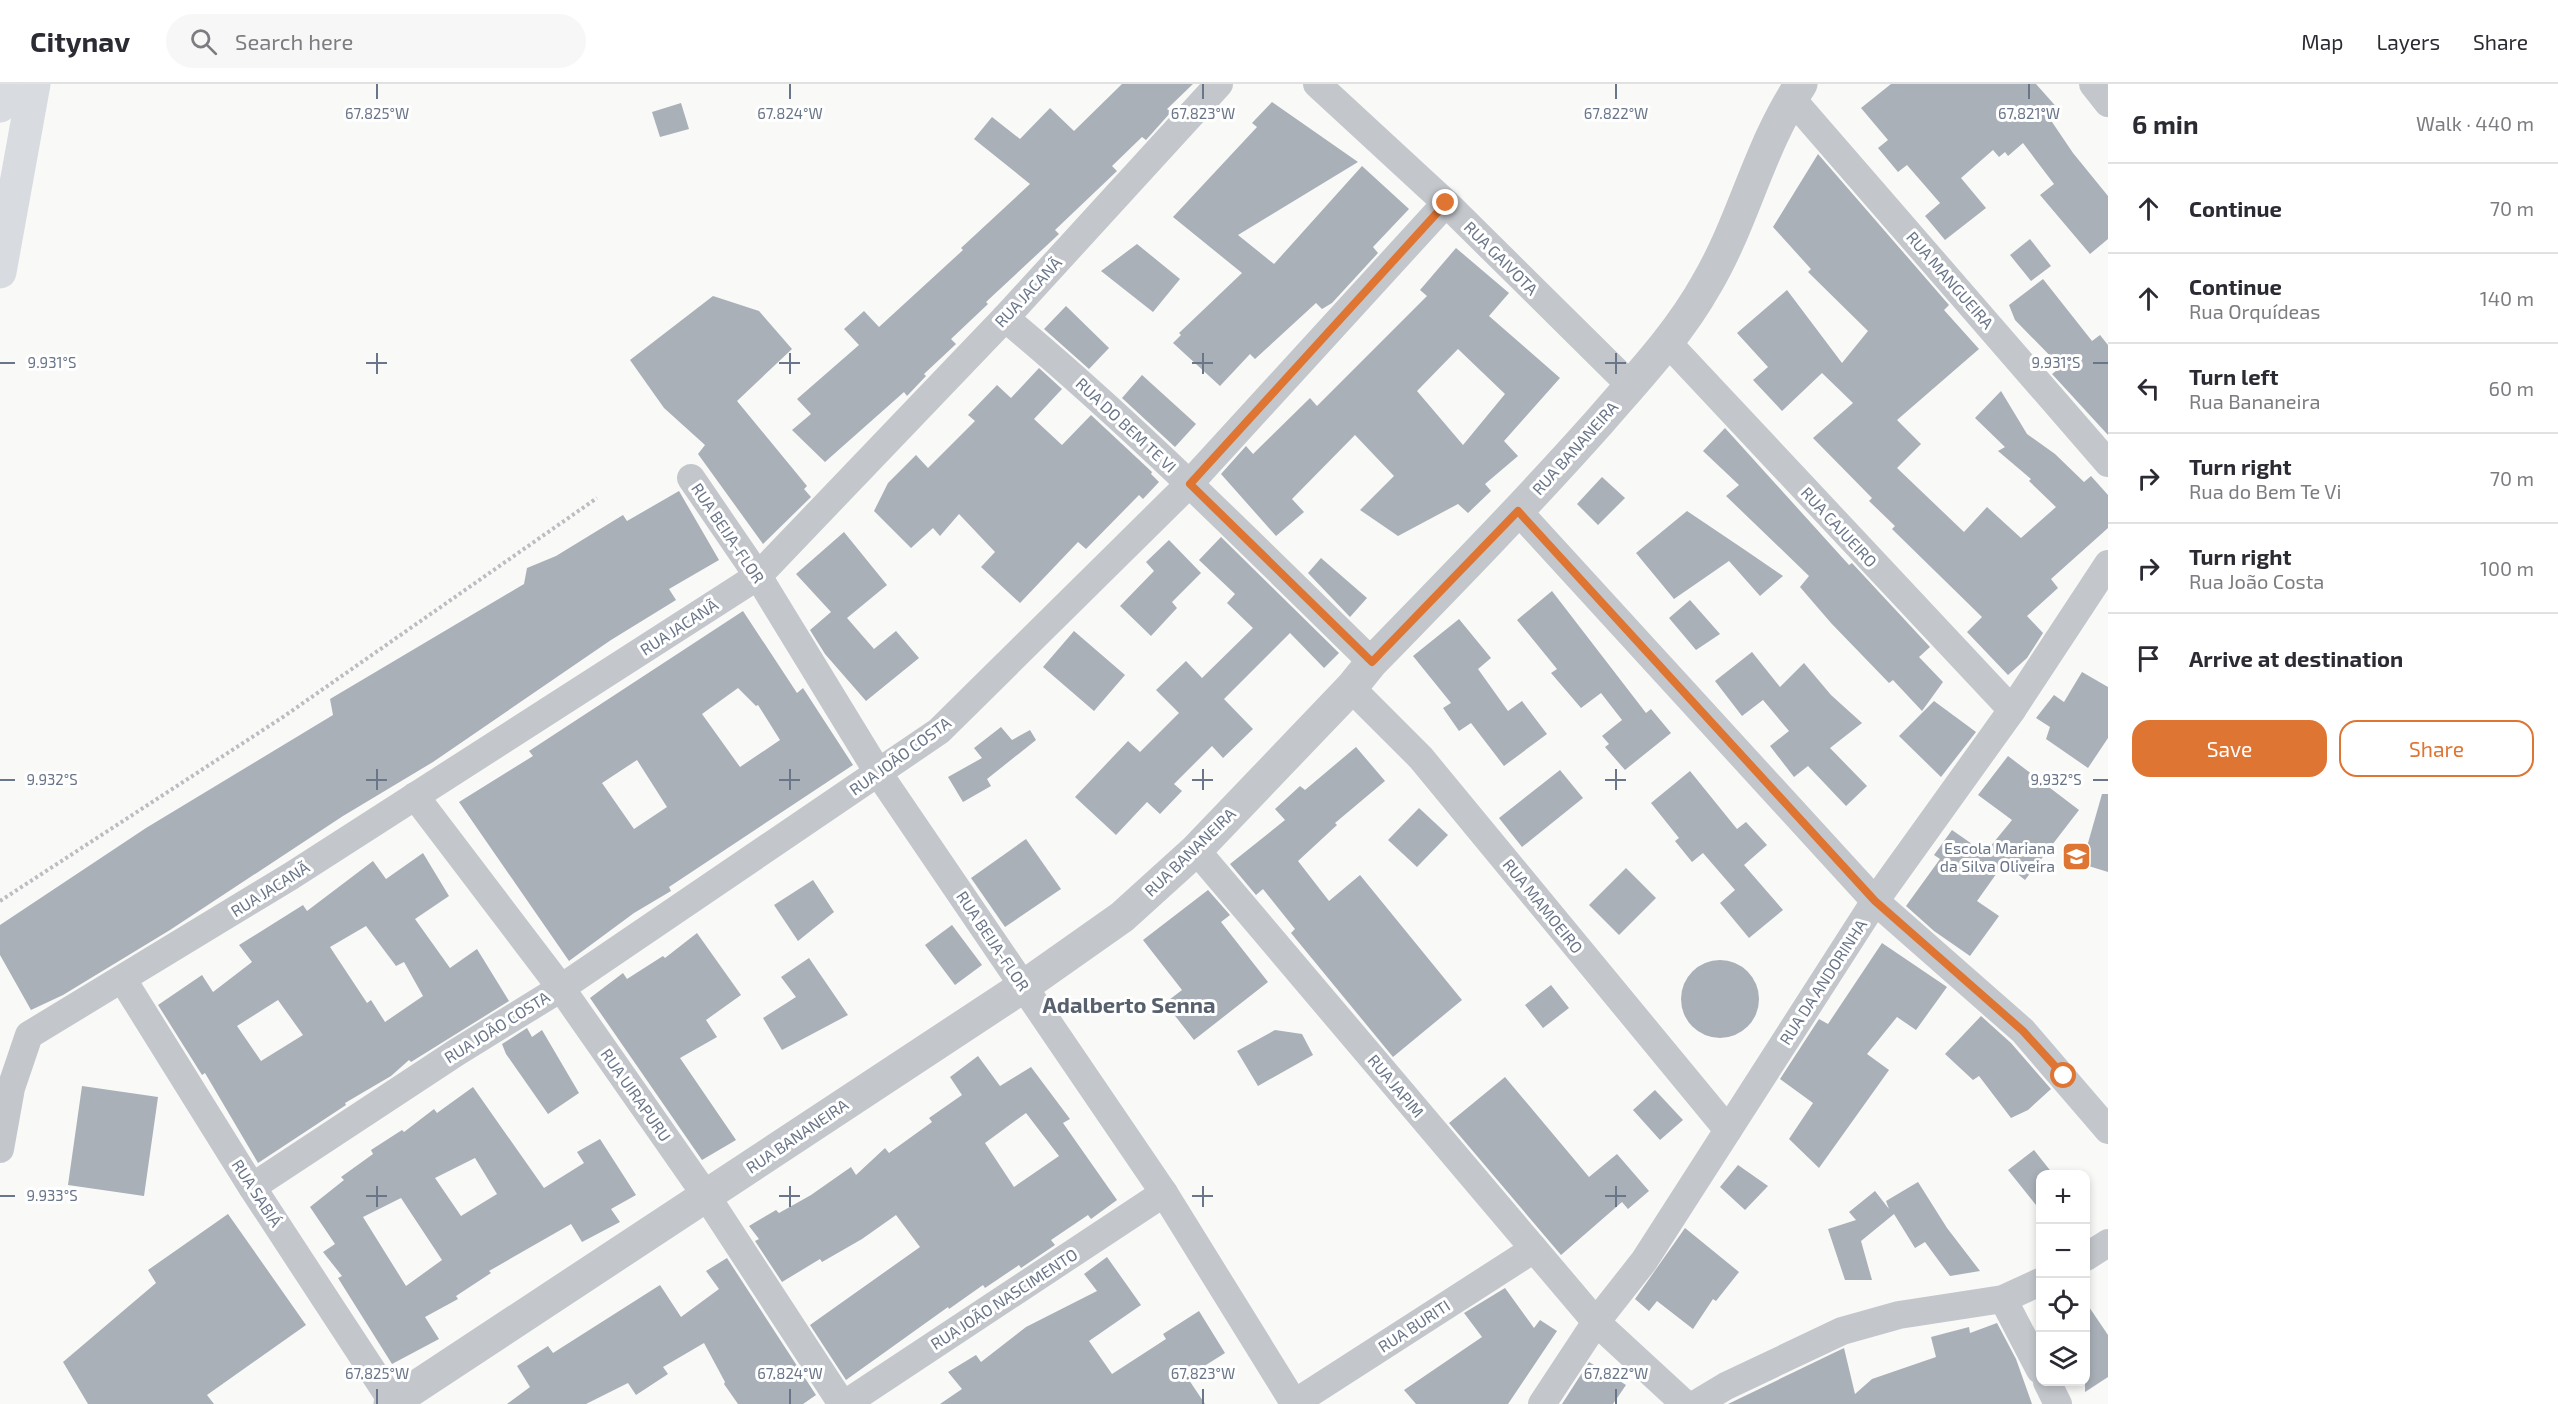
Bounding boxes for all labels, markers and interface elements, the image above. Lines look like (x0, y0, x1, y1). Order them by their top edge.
search box (166, 14, 586, 68)
text: Citynav (30, 24, 130, 58)
icon: search (187, 25, 220, 58)
text: Search here (235, 28, 353, 54)
text: Map (2301, 29, 2343, 54)
text: Layers (2376, 29, 2440, 54)
text: Share (2473, 29, 2528, 54)
text: 67.825°W (345, 104, 409, 122)
text: 67.824°W (757, 104, 823, 122)
text: 67.823°W (1171, 104, 1235, 122)
text: 67.822°W (1584, 104, 1648, 122)
text: 67.821°W (1998, 104, 2060, 122)
text: 6 min (2132, 108, 2199, 139)
text: Walk · 440 m (2416, 111, 2534, 135)
route end (1432, 189, 1458, 215)
icon: ahead (2132, 192, 2165, 225)
text: Continue (2189, 195, 2282, 221)
text: 70 m (2490, 196, 2534, 220)
street label: RUA GAIVOTA (1461, 217, 1542, 298)
street label: RUA MANGUEIRA (1903, 227, 1998, 332)
street label: RUA JACANÃ (990, 253, 1065, 331)
text: Continue (2189, 273, 2282, 299)
icon: ahead (2132, 282, 2165, 315)
text: 140 m (2480, 286, 2534, 310)
text: Rua Orquídeas (2189, 299, 2320, 323)
text: 9.931°S (28, 353, 76, 371)
text: 9.931°S (2032, 353, 2080, 371)
text: Turn left (2189, 363, 2278, 389)
icon: left (2132, 372, 2165, 405)
street label: RUA DO BEM TE VI (1072, 373, 1180, 476)
text: 60 m (2489, 376, 2534, 400)
text: Rua Bananeira (2189, 389, 2321, 413)
street label: RUA BANANEIRA (1528, 397, 1622, 498)
text: Turn right (2189, 453, 2291, 479)
icon: right (2132, 462, 2165, 495)
text: 70 m (2490, 466, 2534, 490)
street label: RUA BEIJA-FLOR (688, 479, 769, 586)
text: Rua do Bem Te Vi (2189, 479, 2341, 503)
street label: RUA CAJUEIRO (1797, 483, 1881, 571)
text: Turn right (2189, 543, 2291, 569)
icon: right (2132, 552, 2165, 585)
text: 100 m (2480, 556, 2534, 580)
text: Rua João Costa (2189, 569, 2324, 593)
street label: RUA JACANÃ (636, 594, 721, 659)
icon: arrive (2132, 642, 2165, 675)
text: Arrive at destination (2189, 645, 2403, 671)
street label: RUA JOÃO COSTA (845, 712, 954, 799)
button: Save (2132, 720, 2327, 777)
button: Share (2339, 720, 2534, 777)
text: 9.932°S (26, 770, 78, 788)
text: 9.932°S (2030, 770, 2082, 788)
street label: RUA BANANEIRA (1140, 803, 1239, 900)
place label: Escola Mariana da Silva Oliveira (1940, 838, 2055, 875)
school or university icon: Escola Mariana da Silva Oliveira (2060, 841, 2092, 873)
street label: RUA MAMOEIRO (1499, 855, 1587, 957)
street label: RUA JACANÃ (227, 857, 313, 920)
street label: RUA BEIJA-FLOR (953, 887, 1034, 994)
street label: RUA DA ANDORINHA (1775, 916, 1870, 1048)
street label: RUA JOÃO COSTA (441, 987, 553, 1067)
district label: Adalberto Senna (1042, 991, 1216, 1017)
street label: RUA UIRAPURU (597, 1045, 675, 1145)
street label: RUA JAPIM (1365, 1050, 1428, 1121)
route start (2050, 1062, 2076, 1088)
street label: RUA BANANEIRA (742, 1094, 851, 1177)
street label: RUA SABIÁ (229, 1155, 286, 1230)
map controls (2036, 1170, 2090, 1386)
button: + (2036, 1170, 2090, 1224)
text: 9.933°S (26, 1186, 78, 1204)
button: − (2036, 1224, 2090, 1278)
street label: RUA JOÃO NASCIMENTO (927, 1244, 1081, 1353)
button: locate (2036, 1278, 2090, 1332)
street label: RUA BURITI (1374, 1295, 1453, 1356)
button: layers (2036, 1332, 2090, 1386)
text: 67.825°W (345, 1364, 409, 1382)
text: 67.824°W (757, 1364, 823, 1382)
text: 67.823°W (1171, 1364, 1235, 1382)
text: 67.822°W (1584, 1364, 1648, 1382)

